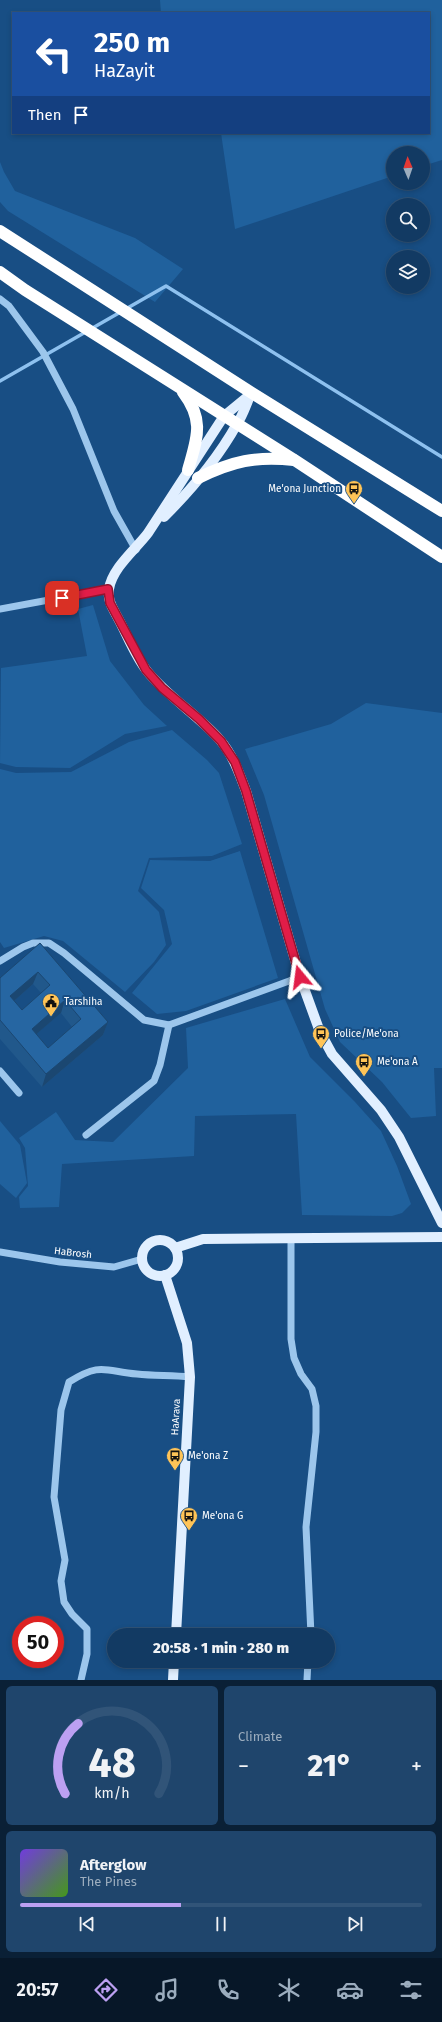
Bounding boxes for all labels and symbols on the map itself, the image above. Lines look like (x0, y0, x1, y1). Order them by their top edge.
north arrow (386, 146, 430, 190)
bus stop icon: Me'ona Junction (344, 479, 364, 504)
place label: Me'ona Junction (268, 483, 341, 495)
pin (45, 581, 79, 615)
position arrow (279, 956, 321, 998)
public building icon: Tarshiha (41, 992, 61, 1017)
place label: Tarshiha (64, 996, 102, 1008)
bus stop icon: Police/Me'ona (311, 1024, 331, 1049)
place label: Police/Me'ona (334, 1028, 399, 1040)
bus stop icon: Me'ona A (354, 1052, 374, 1077)
place label: Me'ona A (377, 1056, 418, 1068)
street label: HaBrosh (53, 1245, 93, 1261)
street label: HaArava (169, 1398, 183, 1436)
bus stop icon: Me'ona Z (165, 1446, 185, 1471)
place label: Me'ona Z (188, 1450, 228, 1462)
bus stop icon: Me'ona G (179, 1506, 199, 1531)
place label: Me'ona G (202, 1510, 243, 1522)
speed limit sign: 50 (12, 1616, 64, 1668)

